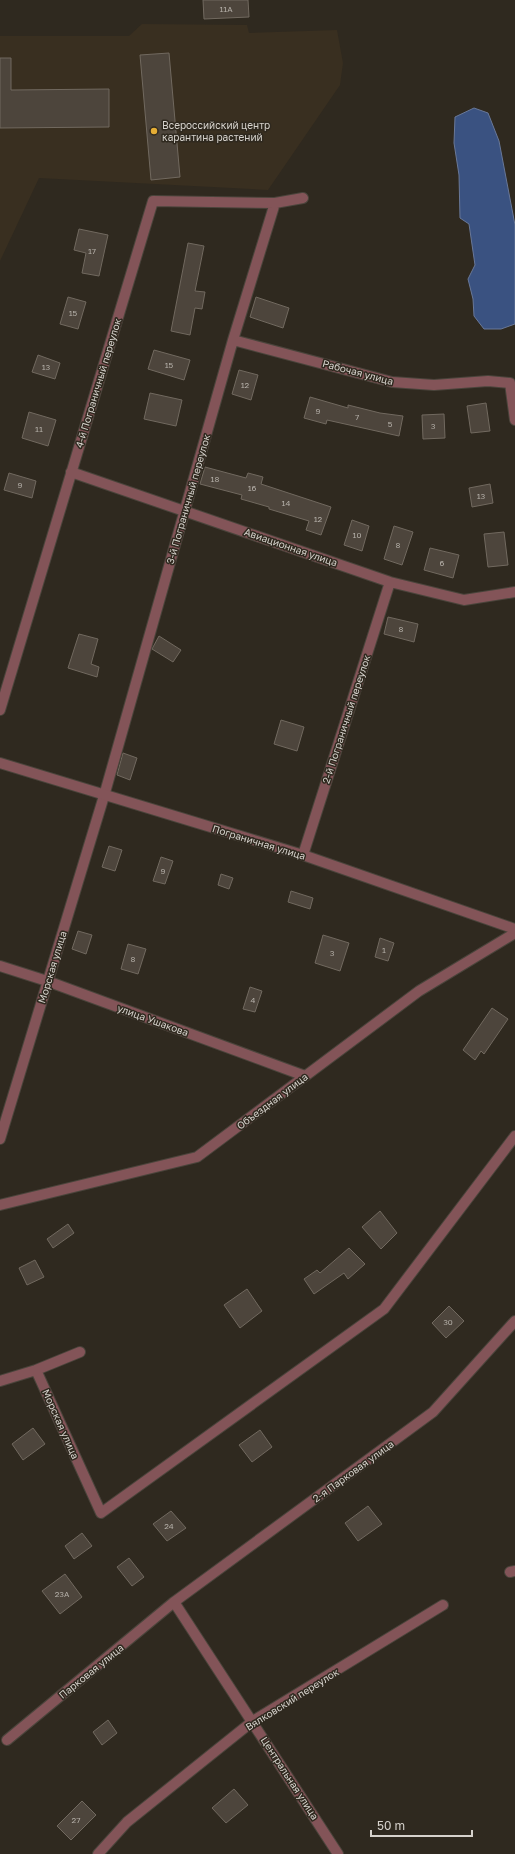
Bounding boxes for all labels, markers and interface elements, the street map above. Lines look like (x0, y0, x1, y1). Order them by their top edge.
house number: 11А (219, 4, 233, 14)
place label: Всероссийский центр карантина растений (162, 119, 270, 143)
marker: Всероссийский центр карантина растений (149, 126, 159, 136)
house number: 17 (88, 246, 96, 256)
house number: 15 (69, 308, 78, 318)
street label: 4-й Пограничный переулок (73, 317, 124, 449)
street label: Рабочая улица (321, 357, 395, 387)
house number: 15 (165, 360, 174, 370)
house number: 13 (42, 362, 51, 372)
house number: 12 (241, 380, 250, 390)
house number: 9 (316, 406, 321, 416)
house number: 7 (355, 412, 359, 422)
house number: 5 (388, 419, 393, 429)
house number: 3 (431, 421, 436, 431)
house number: 11 (35, 424, 43, 434)
street label: 3-й Пограничный переулок (164, 432, 212, 565)
house number: 18 (211, 474, 219, 484)
house number: 9 (18, 480, 23, 490)
house number: 16 (248, 483, 257, 493)
house number: 13 (477, 491, 486, 501)
house number: 14 (282, 498, 290, 508)
house number: 12 (314, 514, 323, 524)
street label: Авиационная улица (243, 525, 339, 569)
house number: 10 (353, 530, 361, 540)
house number: 8 (396, 540, 401, 550)
house number: 6 (440, 558, 445, 568)
house number: 8 (399, 624, 404, 634)
street label: 2-й Пограничный переулок (320, 653, 373, 785)
street label: Пограничная улица (211, 822, 307, 862)
house number: 9 (161, 866, 166, 876)
street label: Морская улица (35, 929, 69, 1005)
house number: 1 (382, 945, 386, 955)
house number: 3 (330, 948, 335, 958)
house number: 8 (131, 954, 136, 964)
house number: 4 (251, 995, 256, 1005)
street label: улица Ушакова (116, 1002, 190, 1038)
street label: Объездная улица (234, 1070, 310, 1132)
house number: 30 (443, 1317, 453, 1327)
street label: Морская улица (40, 1387, 82, 1461)
street label: 2-я Парковая улица (310, 1438, 396, 1504)
house number: 24 (164, 1521, 174, 1531)
house number: 23А (55, 1589, 70, 1599)
street label: Парковая улица (56, 1641, 126, 1701)
street label: Вялковский переулок (243, 1665, 341, 1733)
street label: Центральная улица (259, 1734, 321, 1822)
scale bar (371, 1812, 472, 1838)
house number: 27 (72, 1815, 80, 1825)
text: 50 m (377, 1818, 405, 1833)

